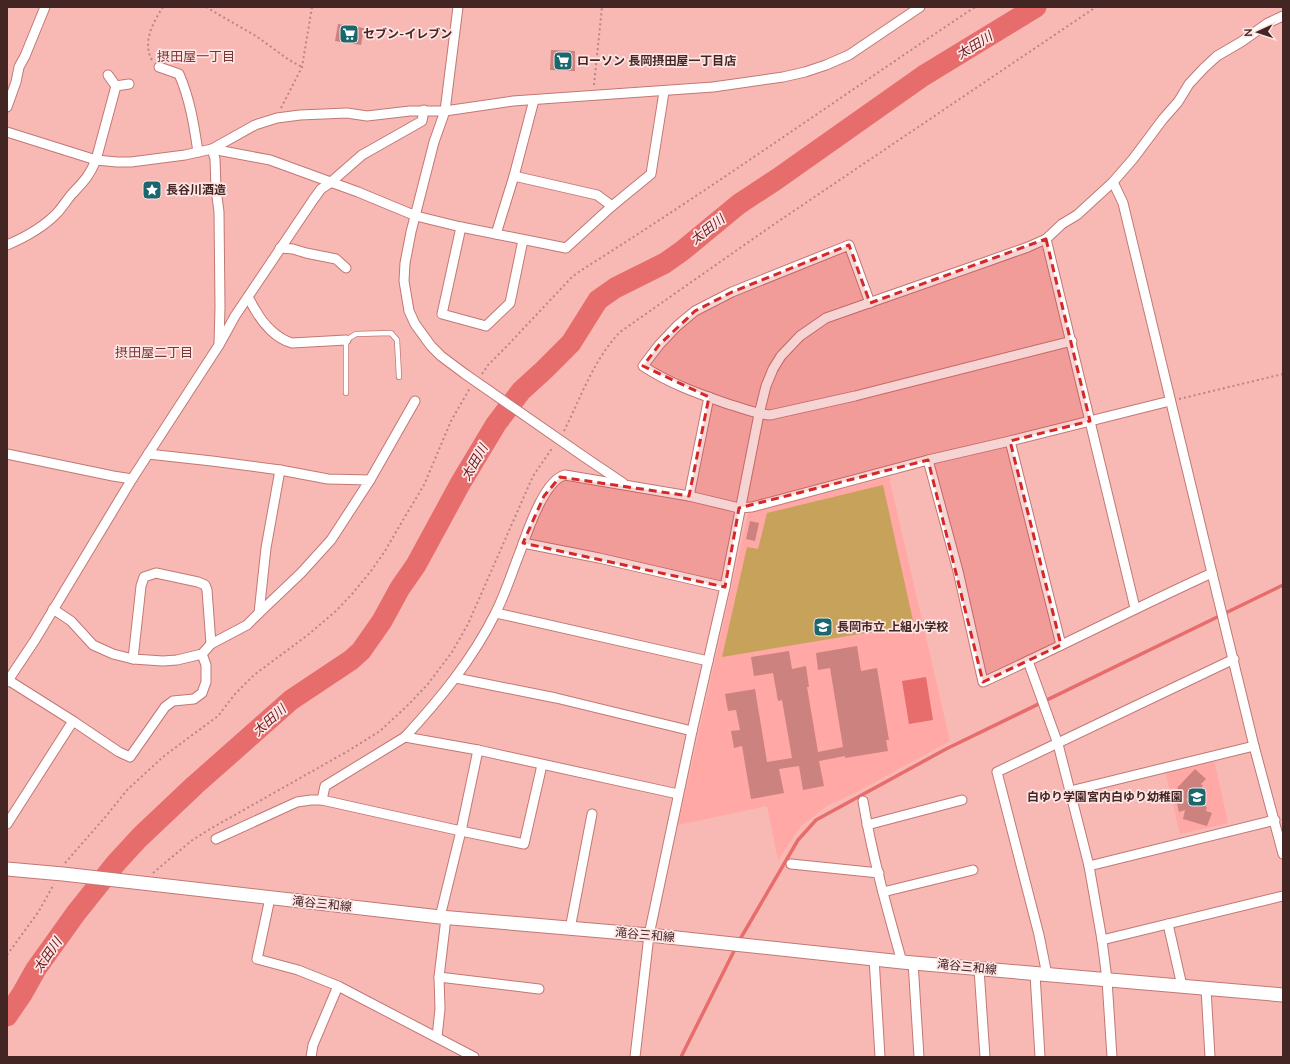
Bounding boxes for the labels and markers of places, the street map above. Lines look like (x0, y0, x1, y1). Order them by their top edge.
supermarket icon: セブン-イレブン (338, 23, 360, 45)
place label: セブン-イレブン (363, 26, 452, 42)
supermarket icon: ローソン 長岡摂田屋一丁目店 (552, 50, 574, 72)
place label: ローソン 長岡摂田屋一丁目店 (577, 53, 736, 69)
place icon: 長谷川酒造 (141, 179, 163, 201)
place label: 長谷川酒造 (166, 182, 226, 198)
school or university icon: 長岡市立 上組小学校 (812, 616, 834, 638)
place label: 長岡市立 上組小学校 (837, 619, 948, 635)
school or university icon: 白ゆり学園宮内白ゆり幼稚園 (1186, 786, 1208, 808)
place label: 白ゆり学園宮内白ゆり幼稚園 (1027, 789, 1183, 805)

